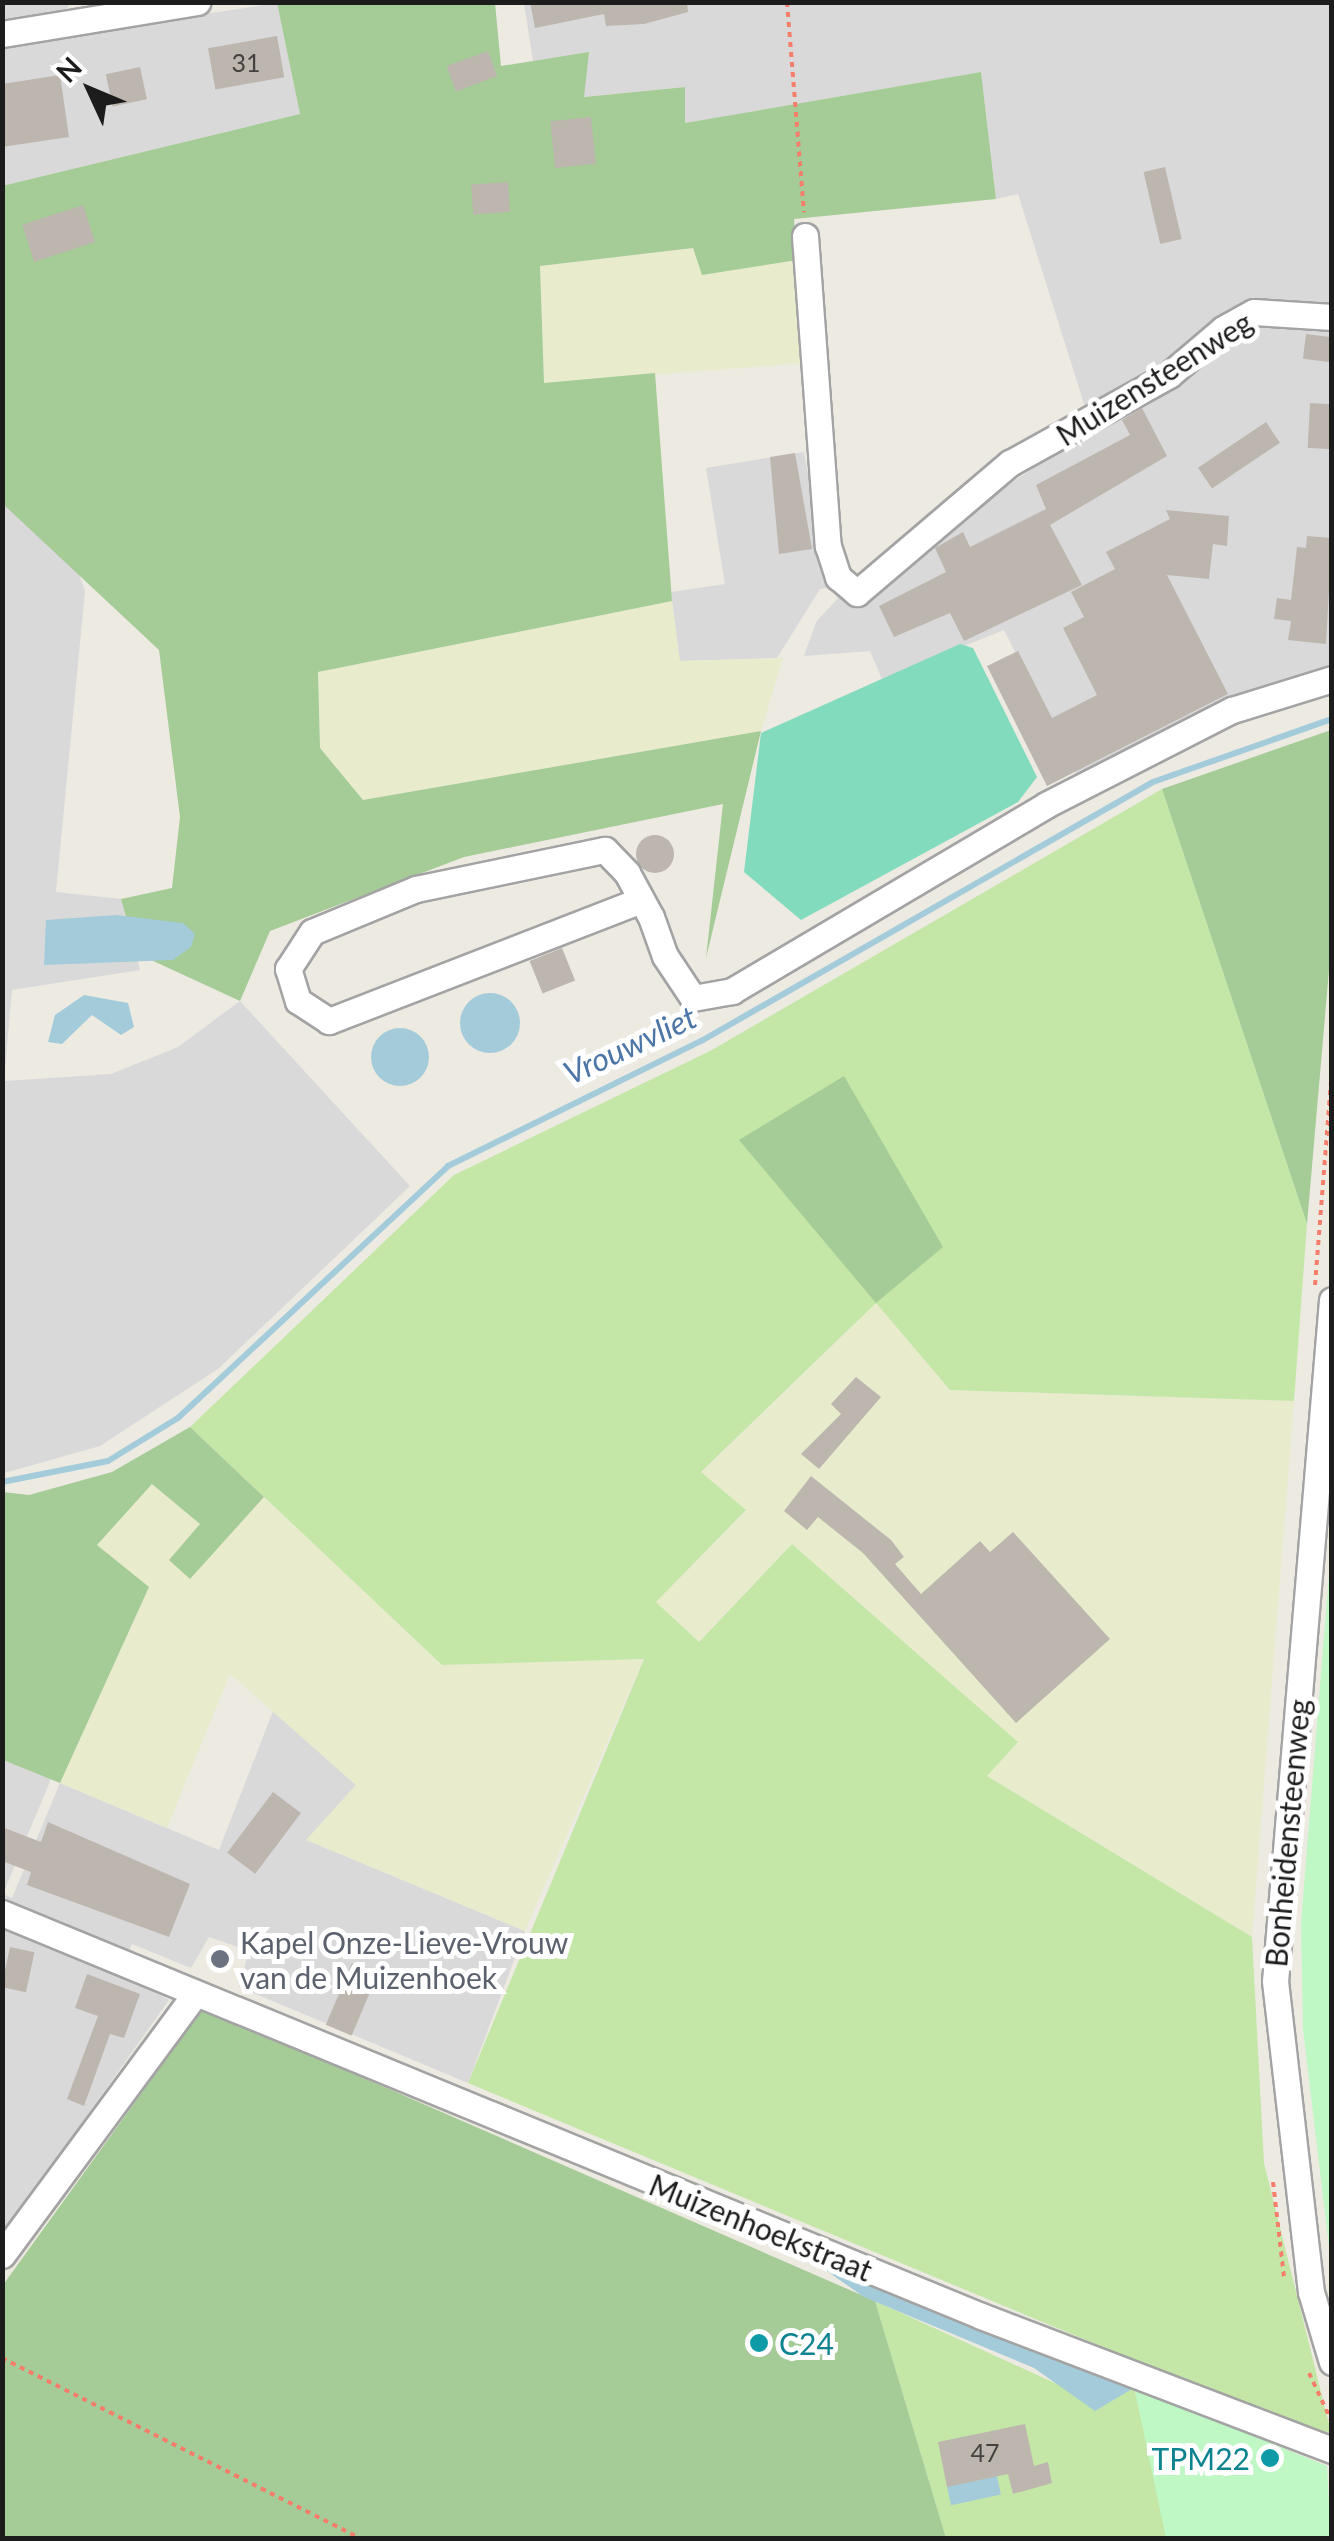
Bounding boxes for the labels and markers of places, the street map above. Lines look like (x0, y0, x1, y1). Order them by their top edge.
place label: Kapel Onze-Lieve-Vrouw van de Muizenhoek (240, 1924, 568, 1994)
marker: Kapel Onze-Lieve-Vrouw van de Muizenhoek (209, 1948, 231, 1970)
place label: C24 (779, 2325, 834, 2361)
marker: C24 (748, 2332, 770, 2354)
place label: TPM22 (1152, 2440, 1250, 2476)
marker: TPM22 (1259, 2447, 1281, 2469)

